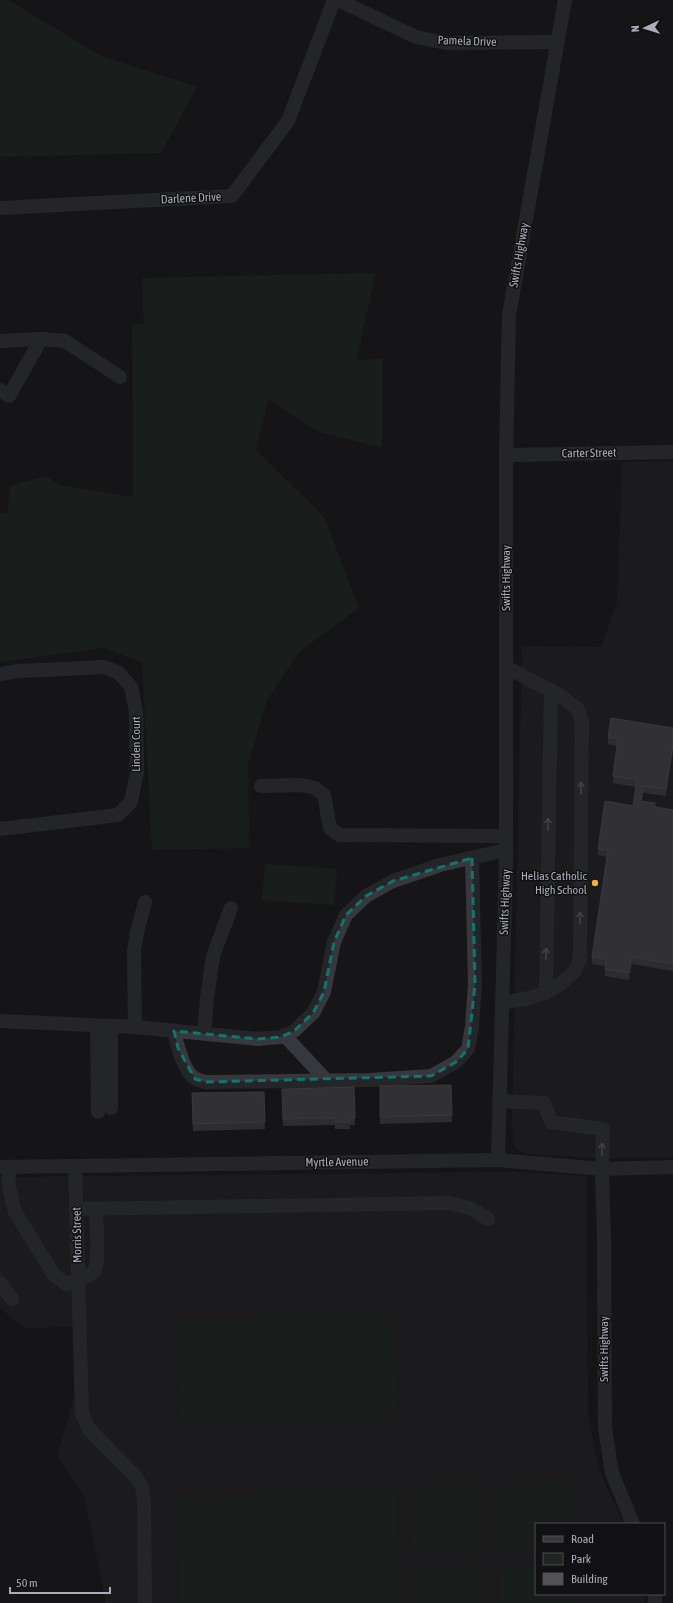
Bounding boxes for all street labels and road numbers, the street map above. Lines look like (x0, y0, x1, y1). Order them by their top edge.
street label: Pamela Drive (437, 33, 497, 49)
street label: Darlene Drive (160, 189, 222, 207)
street label: Swifts Highway (506, 221, 532, 289)
street label: Carter Street (562, 446, 617, 460)
street label: Swifts Highway (499, 545, 513, 611)
street label: Linden Court (129, 716, 143, 772)
street label: Swifts Highway (497, 869, 513, 935)
street label: Myrtle Avenue (305, 1154, 369, 1170)
street label: Morris Street (70, 1206, 84, 1263)
street label: Swifts Highway (597, 1316, 611, 1382)

